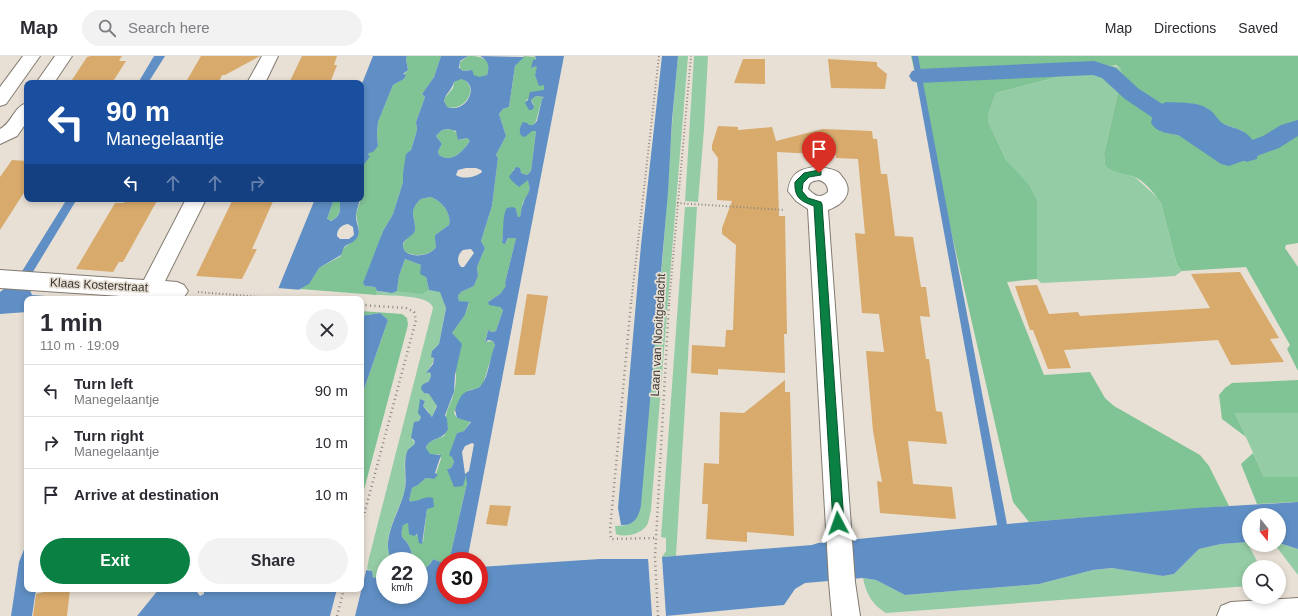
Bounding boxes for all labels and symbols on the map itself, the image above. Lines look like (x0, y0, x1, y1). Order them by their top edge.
pin (802, 132, 836, 173)
street label: Laan van Nooitgedacht (648, 272, 668, 397)
street label: Klaas Kosterstraat (50, 275, 149, 295)
position arrow (817, 502, 859, 544)
north arrow (1242, 508, 1286, 552)
speed limit sign: 30 (436, 552, 488, 604)

